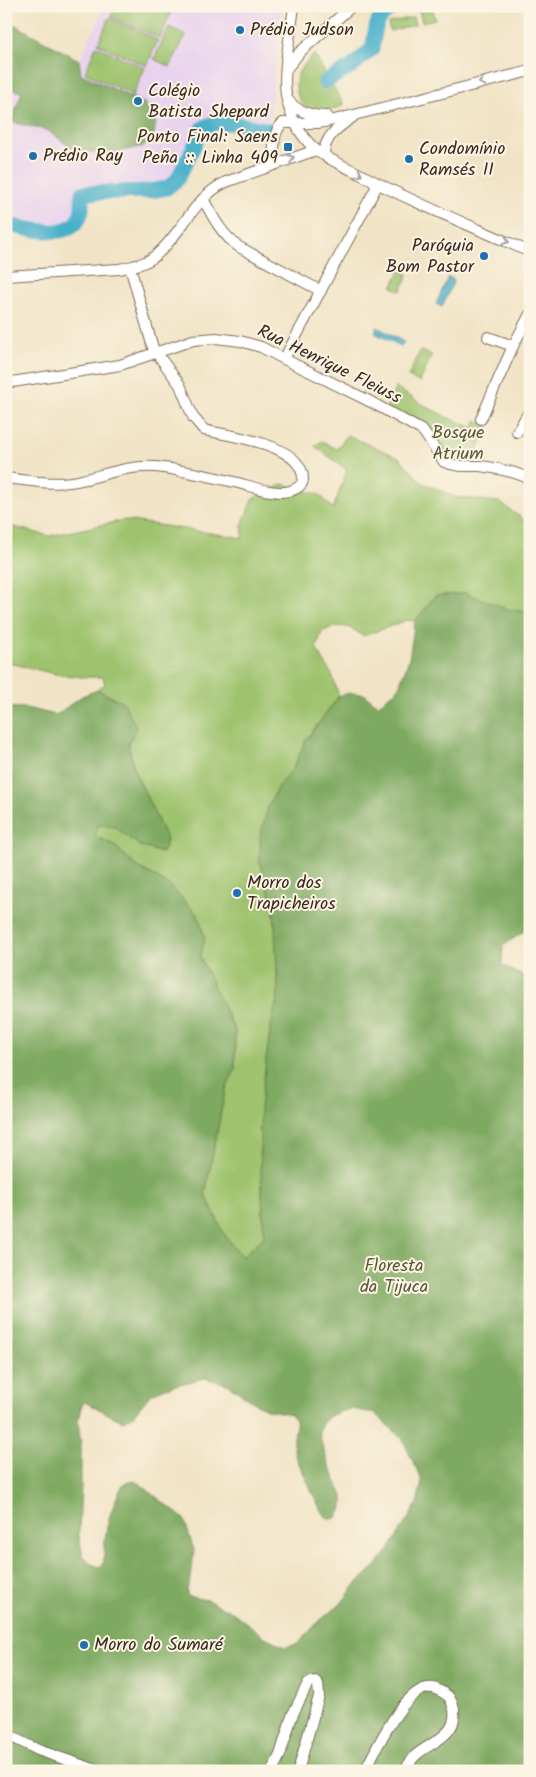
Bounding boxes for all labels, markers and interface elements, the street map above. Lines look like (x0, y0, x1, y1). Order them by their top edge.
place label: Prédio Judson (250, 16, 354, 45)
marker: Prédio Judson (234, 24, 246, 36)
place label: Colégio Batista Shepard (148, 77, 270, 127)
one-way arrow (479, 77, 487, 87)
marker: Colégio Batista Shepard (132, 95, 144, 107)
place label: Ponto Final: Saens Peña :: Linha 409 (137, 123, 278, 173)
place label: Condomínio Ramsés II (419, 135, 505, 185)
marker: Ponto Final: Saens Peña :: Linha 409 (282, 141, 294, 153)
place label: Prédio Ray (43, 142, 123, 171)
marker: Prédio Ray (27, 150, 39, 162)
marker: Condomínio Ramsés II (403, 153, 415, 165)
one-way arrow (286, 154, 295, 165)
one-way arrow (353, 168, 362, 178)
place label: Paróquia Bom Pastor (386, 232, 475, 282)
one-way arrow (501, 235, 510, 246)
marker: Paróquia Bom Pastor (478, 250, 490, 262)
street label: Rua Henrique Fleiuss (252, 317, 406, 413)
park label: Bosque Atrium (432, 419, 484, 469)
place label: Morro dos Trapicheiros (247, 869, 336, 919)
marker: Morro dos Trapicheiros (231, 887, 243, 899)
park label: Floresta da Tijuca (360, 1252, 428, 1302)
place label: Morro do Sumaré (94, 1631, 224, 1660)
marker: Morro do Sumaré (78, 1639, 90, 1651)

